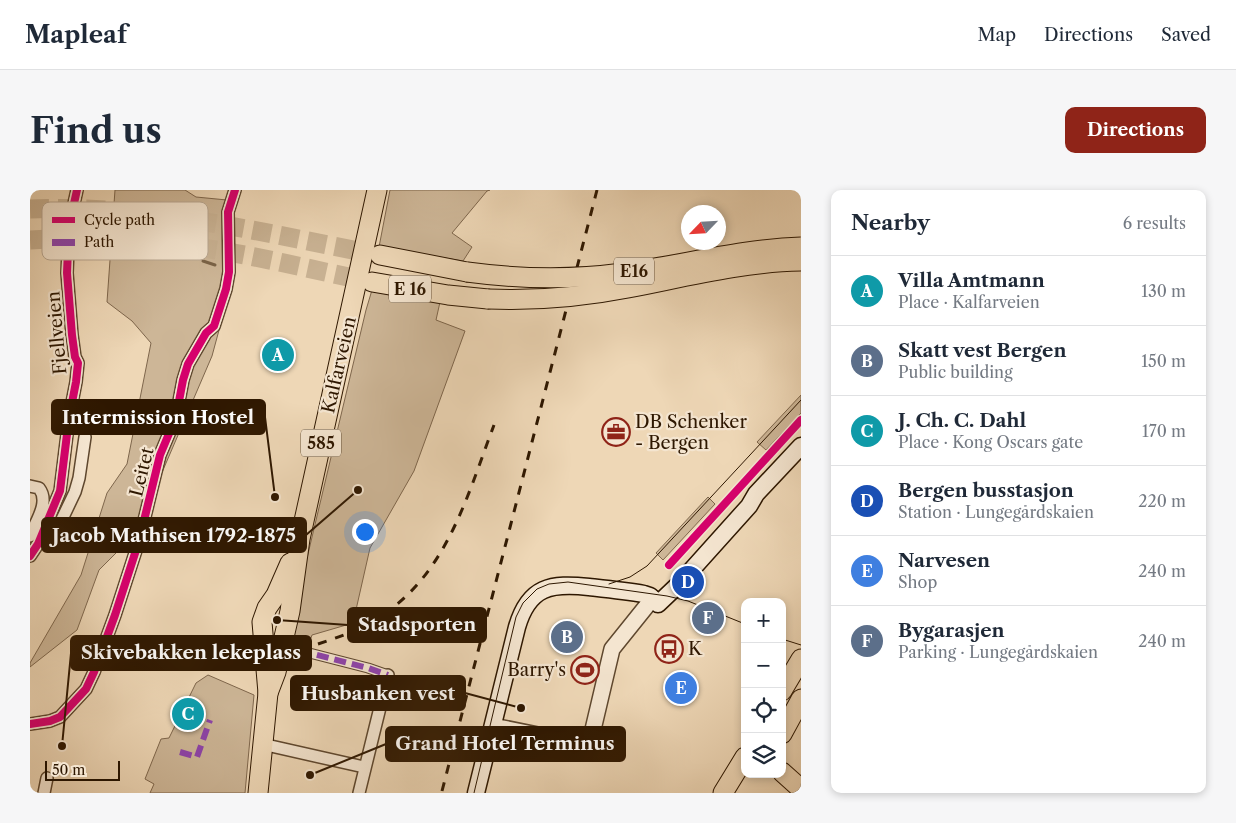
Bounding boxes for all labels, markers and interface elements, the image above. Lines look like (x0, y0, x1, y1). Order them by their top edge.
text: Mapleaf (25, 20, 127, 49)
text: Map (977, 24, 1016, 46)
text: Directions (1044, 24, 1133, 46)
text: Saved (1161, 24, 1211, 46)
button: Directions (1065, 107, 1206, 153)
text: Find us (30, 109, 162, 152)
legend (42, 202, 208, 260)
north arrow (681, 205, 726, 250)
text: Nearby (851, 210, 930, 235)
text: Cycle path (84, 211, 155, 229)
text: 6 results (1123, 213, 1186, 233)
text: Path (84, 233, 114, 251)
road number: E16 (614, 258, 654, 284)
text: Villa Amtmann (898, 269, 1045, 292)
road number: E 16 (389, 276, 431, 302)
text: A (861, 281, 873, 301)
text: 130 m (1141, 281, 1186, 301)
street label: Fjellveien (42, 290, 72, 376)
text: Place · Kalfarveien (898, 292, 1040, 312)
street label: Kalfarveien (317, 315, 361, 415)
pin: A (262, 336, 294, 374)
text: Skatt vest Bergen (898, 339, 1066, 362)
text: B (861, 351, 873, 371)
text: 150 m (1141, 351, 1186, 371)
text: Public building (898, 362, 1013, 382)
callout: Intermission Hostel (52, 400, 265, 434)
text: Intermission Hostel (62, 406, 255, 429)
text: J. Ch. C. Dahl (898, 409, 1026, 432)
place label: DB Schenker - Bergen (635, 411, 747, 454)
office icon: DB Schenker - Bergen (601, 417, 631, 447)
text: C (861, 421, 873, 441)
text: 170 m (1142, 421, 1186, 441)
road number: 585 (301, 430, 341, 456)
text: Place · Kong Oscars gate (898, 432, 1083, 452)
street label: Leitet (125, 444, 159, 499)
text: Bergen busstasjon (898, 479, 1074, 502)
text: D (860, 491, 874, 511)
text: 220 m (1138, 491, 1186, 511)
text: Station · Lungegårdskaien (898, 502, 1094, 522)
callout: Jacob Mathisen 1792-1875 (42, 518, 306, 552)
your location (352, 519, 378, 545)
text: Jacob Mathisen 1792-1875 (49, 524, 296, 547)
text: Narvesen (898, 549, 990, 572)
text: E (861, 561, 873, 581)
text: 240 m (1138, 561, 1186, 581)
pin: D (672, 563, 704, 601)
text: Shop (898, 572, 937, 592)
map controls (741, 598, 786, 778)
button: + (741, 598, 786, 643)
pin: F (692, 599, 724, 637)
callout: Stadsporten (348, 608, 486, 642)
text: Stadsporten (358, 613, 476, 636)
pin: B (551, 618, 583, 656)
text: Bygarasjen (898, 619, 1005, 642)
text: F (862, 631, 872, 651)
text: 240 m (1138, 631, 1186, 651)
bus stop icon: K (654, 634, 684, 664)
callout: Skivebakken lekeplass (71, 636, 311, 670)
place label: K (688, 638, 703, 660)
text: Skivebakken lekeplass (81, 641, 301, 664)
text: Parking · Lungegårdskaien (898, 642, 1098, 662)
button: − (741, 643, 786, 688)
sports icon: Barry's (570, 655, 600, 685)
place label: Barry's (507, 659, 566, 681)
pin: E (665, 669, 697, 707)
callout: Husbanken vest (291, 676, 465, 710)
text: Husbanken vest (301, 682, 455, 705)
button: locate (741, 688, 786, 733)
pin: C (172, 695, 204, 733)
callout: Grand Hotel Terminus (386, 727, 625, 761)
text: Grand Hotel Terminus (395, 732, 615, 755)
button: layers (741, 733, 786, 778)
scale bar (45, 758, 120, 781)
text: 50 m (52, 761, 85, 779)

